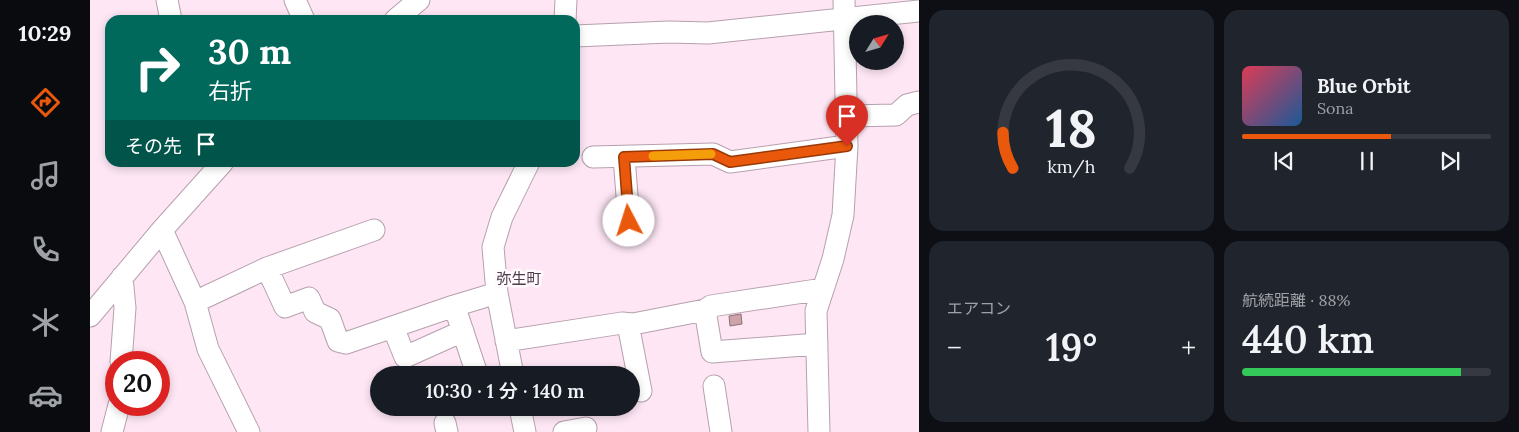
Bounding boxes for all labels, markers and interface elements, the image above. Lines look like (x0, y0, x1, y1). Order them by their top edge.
north arrow (849, 15, 904, 70)
map controls (849, 15, 904, 70)
text: 10:29 (19, 19, 71, 47)
text: 30 m (208, 29, 291, 74)
icon: right (125, 35, 190, 100)
text: Blue Orbit (1317, 74, 1411, 98)
text: 右折 (208, 77, 252, 105)
icon: directions (28, 85, 63, 120)
pin (826, 95, 868, 146)
text: 18 (1046, 95, 1097, 161)
text: Sona (1317, 98, 1353, 118)
icon: arrive (833, 102, 861, 130)
icon: arrive (192, 130, 220, 158)
text: その先 (125, 134, 182, 158)
icon: previous (1270, 147, 1298, 175)
icon: pause (1353, 147, 1381, 175)
icon: next (1436, 147, 1464, 175)
text: km/h (1047, 155, 1096, 178)
icon: music (28, 158, 63, 193)
position arrow (602, 194, 654, 246)
icon: phone (28, 232, 63, 267)
district label: 弥生町 (496, 269, 542, 288)
text: 航続距離 · 88% (1242, 290, 1350, 310)
text: エアコン (947, 298, 1011, 318)
icon: climate (28, 305, 63, 340)
text: 440 km (1242, 315, 1374, 363)
text: 19° (1046, 323, 1097, 371)
text: − (947, 330, 962, 366)
text: + (1181, 330, 1196, 366)
speed limit sign: 20 (105, 351, 170, 416)
icon: car (28, 378, 63, 413)
text: 10:30 · 1 分 · 140 m (425, 379, 585, 403)

